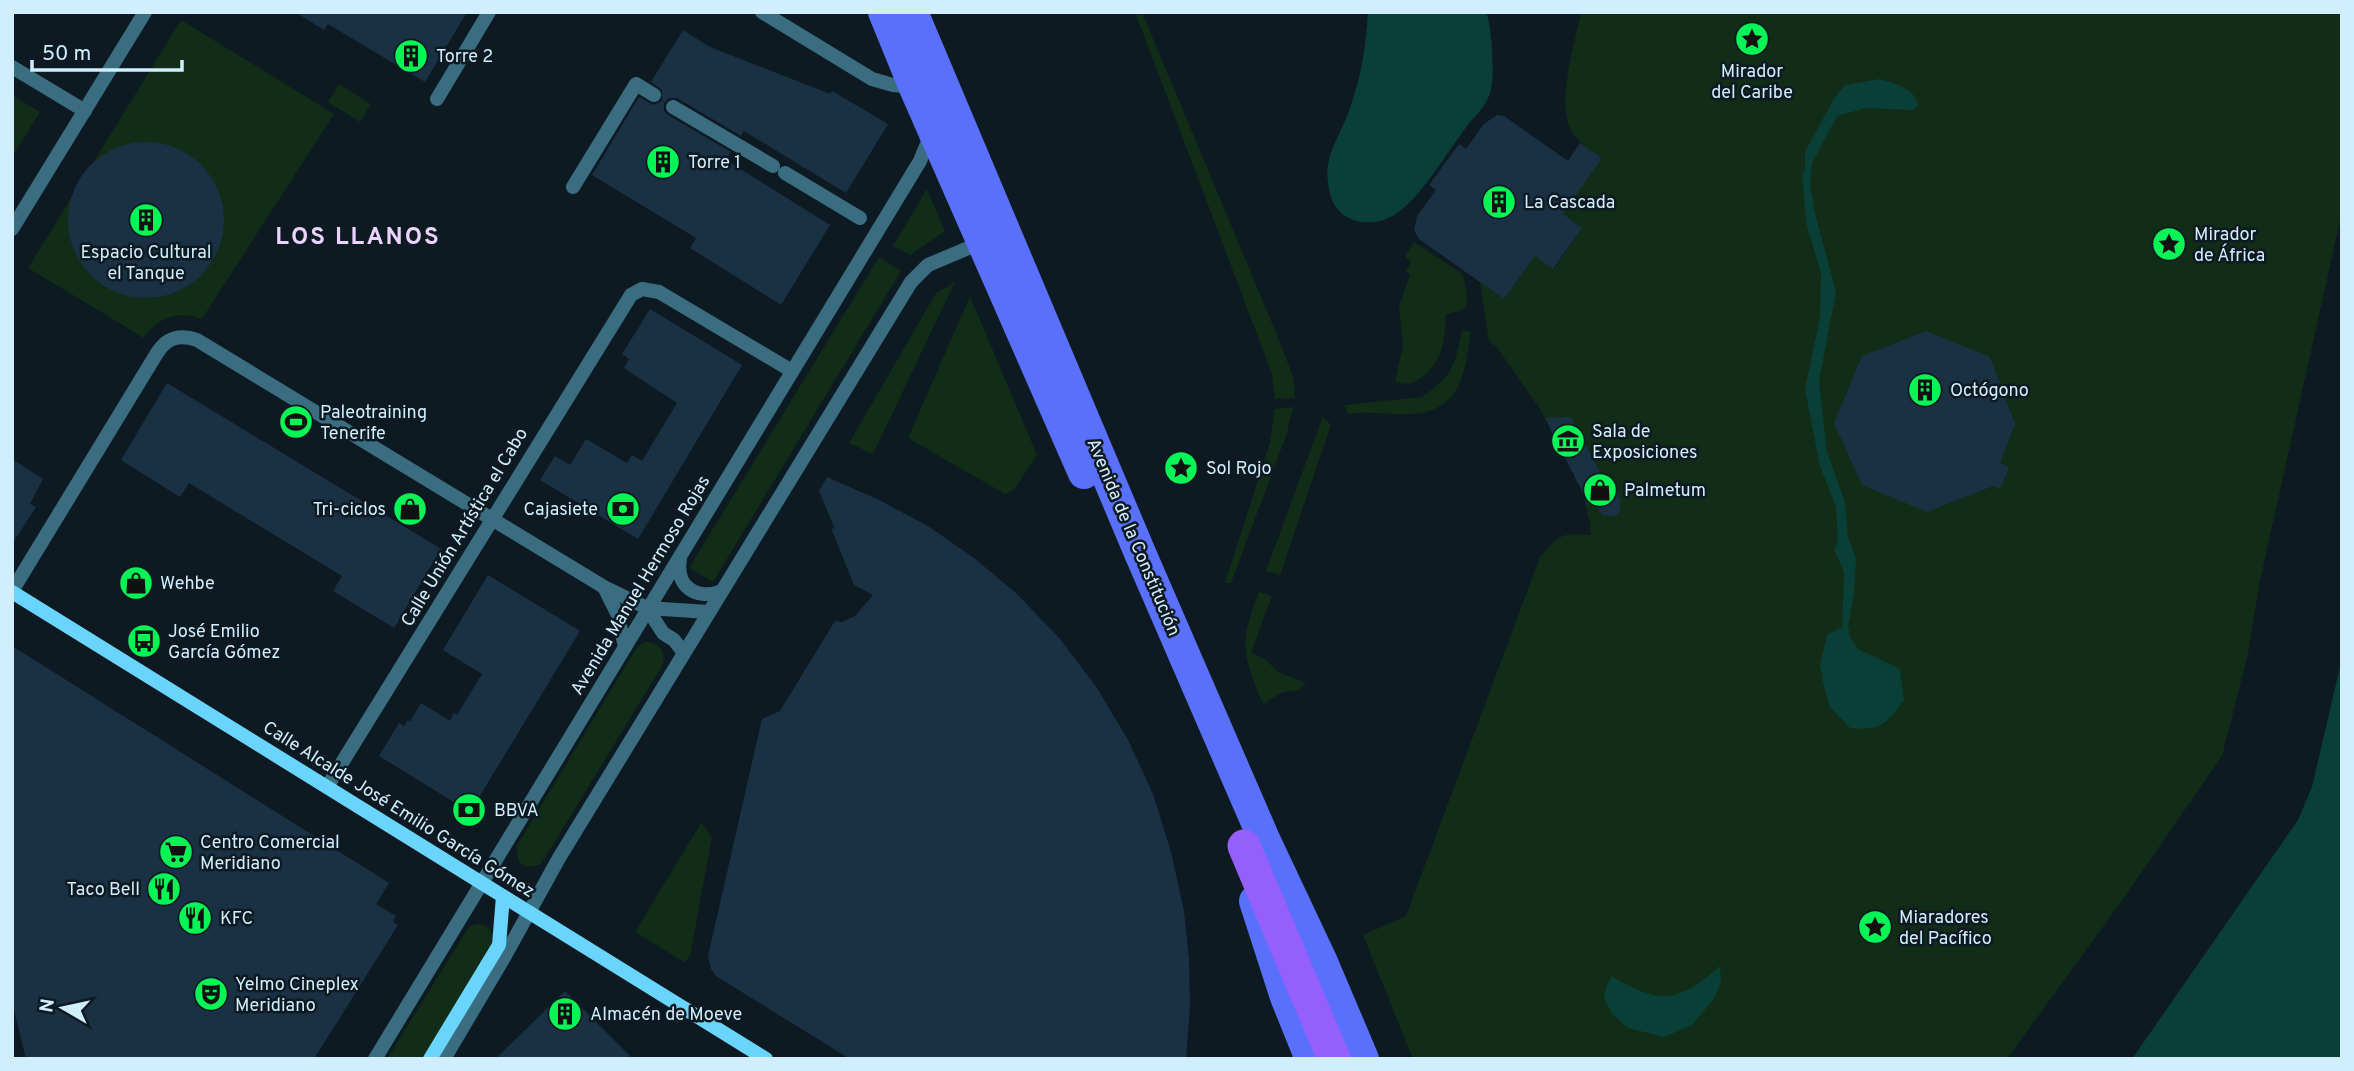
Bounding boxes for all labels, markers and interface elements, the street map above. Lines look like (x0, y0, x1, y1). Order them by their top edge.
place icon: Mirador del Caribe (1733, 20, 1771, 58)
scale bar (32, 28, 182, 72)
building icon: Torre 2 (392, 37, 430, 75)
text: 50 m (42, 41, 91, 68)
place label: Torre 2 (436, 46, 493, 69)
place label: Mirador del Caribe (1711, 61, 1793, 105)
building icon: Torre 1 (644, 143, 682, 181)
place label: Torre 1 (688, 152, 741, 175)
building icon: La Cascada (1480, 183, 1518, 221)
place label: La Cascada (1524, 192, 1615, 215)
building icon: Espacio Cultural el Tanque (127, 201, 165, 239)
district label: LOS LLANOS (275, 223, 441, 253)
place label: Mirador de África (2194, 224, 2265, 268)
place icon: Mirador de África (2150, 225, 2188, 263)
place label: Espacio Cultural el Tanque (81, 242, 211, 286)
building icon: Octógono (1906, 371, 1944, 409)
place label: Octógono (1950, 380, 2029, 403)
place label: Paleotraining Tenerife (320, 402, 427, 446)
sports icon: Paleotraining Tenerife (277, 403, 315, 441)
place label: Sala de Exposiciones (1592, 421, 1697, 465)
museum icon: Sala de Exposiciones (1549, 422, 1587, 460)
street label: Calle Unión Artística el Cabo (397, 424, 534, 631)
street label: Avenida de la Constitución (1081, 435, 1185, 640)
place icon: Sol Rojo (1162, 449, 1200, 487)
place label: Sol Rojo (1206, 458, 1272, 481)
shop icon: Palmetum (1581, 471, 1619, 509)
street label: Avenida Manuel Hermoso Rojas (566, 472, 716, 700)
place label: Palmetum (1624, 480, 1706, 503)
shop icon: Tri-ciclos (391, 490, 429, 528)
bank icon: Cajasiete (604, 490, 642, 528)
place label: Tri-ciclos (313, 499, 386, 522)
place label: Cajasiete (523, 499, 598, 522)
shop icon: Wehbe (117, 564, 155, 602)
place label: Wehbe (160, 573, 215, 596)
place label: José Emilio García Gómez (168, 621, 280, 665)
bus stop icon: José Emilio García Gómez (125, 622, 163, 660)
street label: Calle Alcalde José Emilio García Gómez (258, 717, 538, 904)
bank icon: BBVA (450, 791, 488, 829)
place label: BBVA (494, 800, 539, 823)
place label: Centro Comercial Meridiano (200, 832, 340, 876)
supermarket icon: Centro Comercial Meridiano (157, 833, 195, 871)
restaurant icon: Taco Bell (145, 870, 183, 908)
place label: Taco Bell (66, 879, 140, 902)
restaurant icon: KFC (176, 899, 214, 937)
place label: Miaradores del Pacífico (1899, 907, 1992, 951)
place label: KFC (220, 908, 253, 931)
place icon: Miaradores del Pacífico (1856, 908, 1894, 946)
north arrow (28, 973, 98, 1043)
place label: Yelmo Cineplex Meridiano (235, 974, 359, 1018)
theatre icon: Yelmo Cineplex Meridiano (192, 975, 230, 1013)
building icon: Almacén de Moeve (546, 995, 584, 1033)
text: N (35, 997, 61, 1014)
place label: Almacén de Moeve (590, 1004, 742, 1027)

